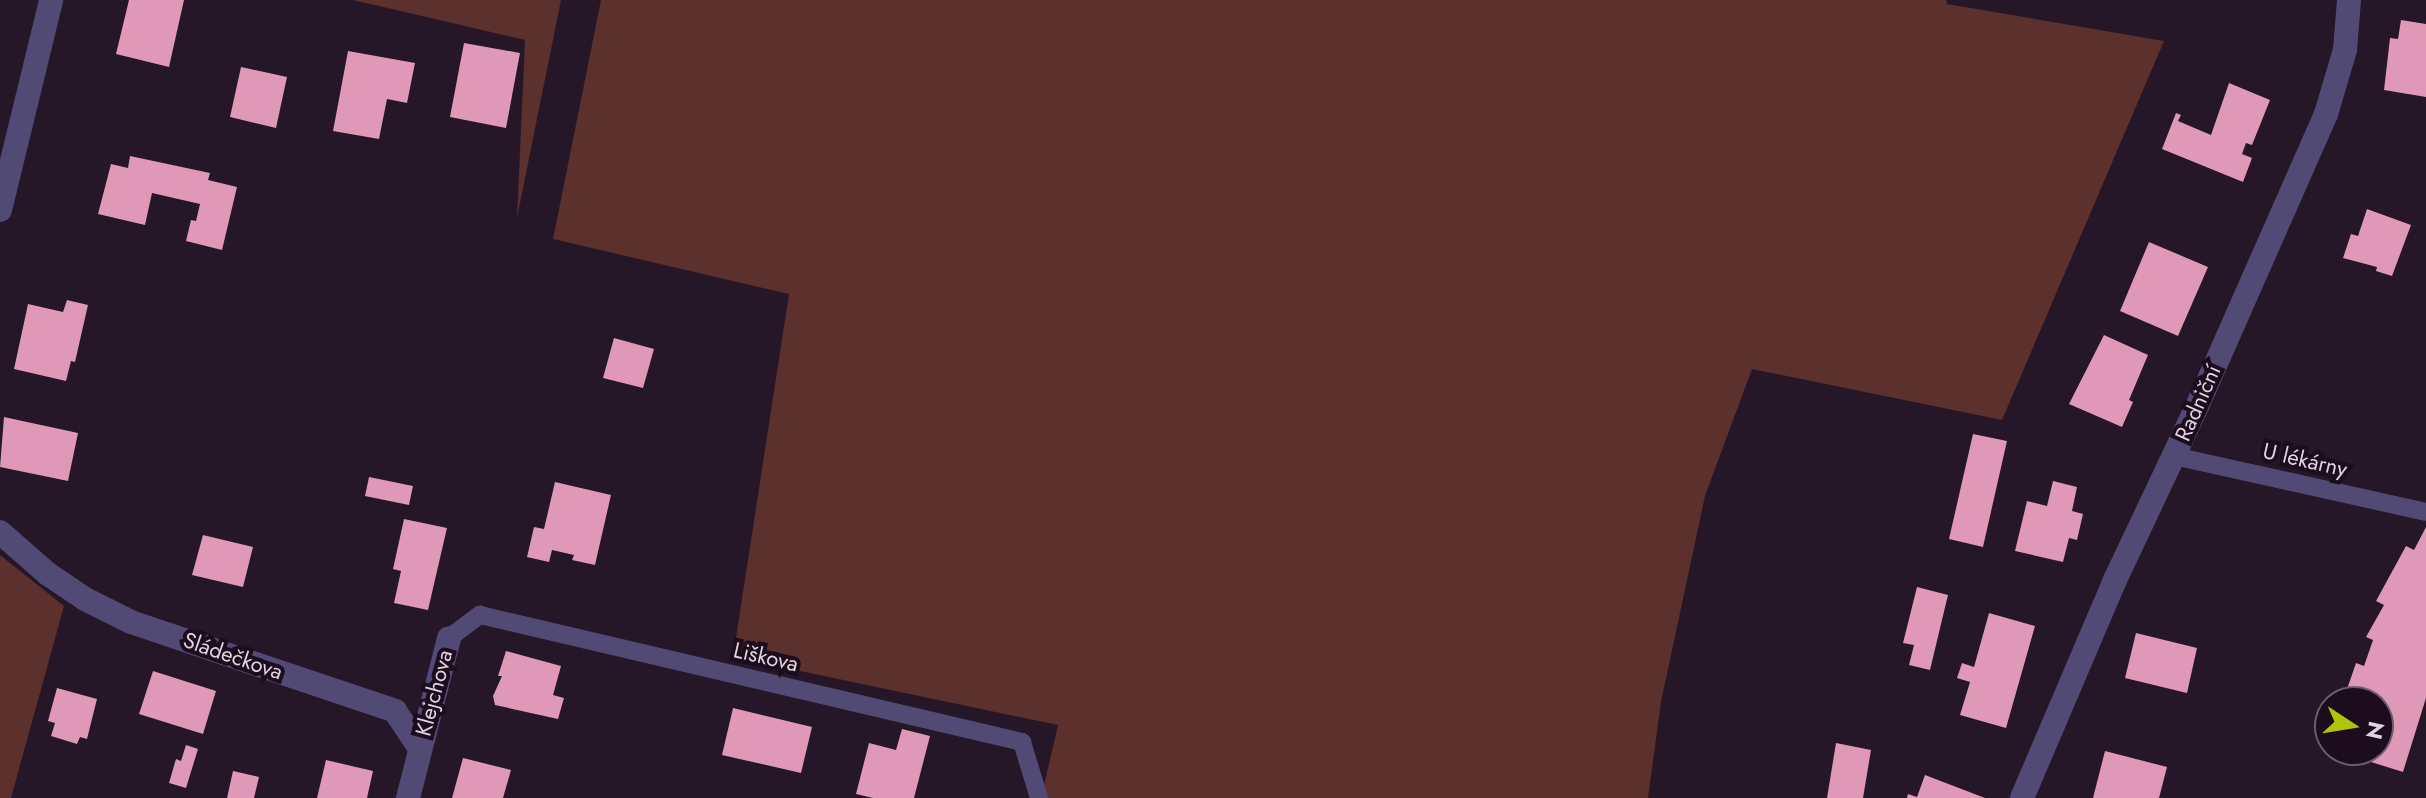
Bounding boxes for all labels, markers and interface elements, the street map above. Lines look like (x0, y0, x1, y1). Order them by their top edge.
street label: Radniční (2170, 361, 2226, 445)
street label: U lékárny (2260, 437, 2350, 483)
street label: Sládečkova (180, 627, 286, 685)
street label: Liškova (731, 637, 801, 677)
street label: Klejchova (410, 647, 458, 739)
north arrow (2314, 686, 2394, 766)
text: N (2358, 719, 2393, 742)

